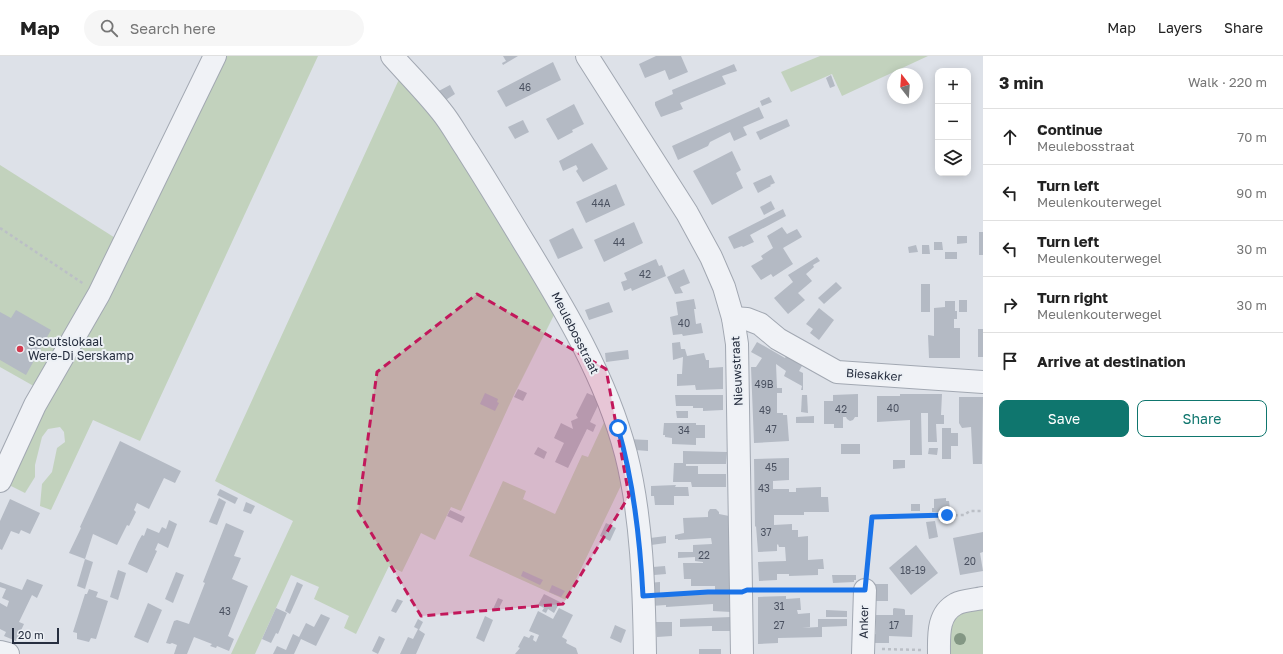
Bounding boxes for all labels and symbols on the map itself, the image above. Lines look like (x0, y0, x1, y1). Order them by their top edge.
north arrow (887, 68, 923, 104)
house number: 46 (519, 81, 531, 93)
house number: 44A (592, 197, 611, 209)
house number: 44 (613, 236, 625, 248)
house number: 42 (639, 268, 651, 280)
street label: Meulebosstraat (548, 289, 603, 377)
house number: 40 (678, 317, 690, 329)
place label: Scoutslokaal Were-Di Serskamp (28, 334, 134, 363)
street label: Nieuwstraat (727, 335, 746, 406)
marker: Scoutslokaal Were-Di Serskamp (15, 344, 25, 354)
street label: Biesakker (845, 365, 903, 384)
house number: 49B (755, 378, 774, 390)
house number: 40 (887, 402, 899, 414)
house number: 42 (835, 403, 847, 415)
house number: 49 (759, 404, 771, 416)
route start (609, 419, 627, 437)
house number: 47 (765, 423, 777, 435)
house number: 34 (678, 424, 690, 436)
house number: 45 (765, 461, 777, 473)
house number: 43 (758, 482, 770, 494)
route end (938, 506, 956, 524)
house number: 37 (760, 526, 772, 538)
house number: 22 (698, 549, 710, 561)
house number: 20 (964, 555, 976, 567)
house number: 18-19 (900, 564, 926, 576)
house number: 31 (774, 600, 784, 612)
house number: 43 (219, 605, 231, 617)
street label: Anker (856, 605, 871, 639)
house number: 27 (773, 619, 785, 631)
house number: 17 (889, 619, 899, 631)
scale bar (12, 626, 59, 645)

